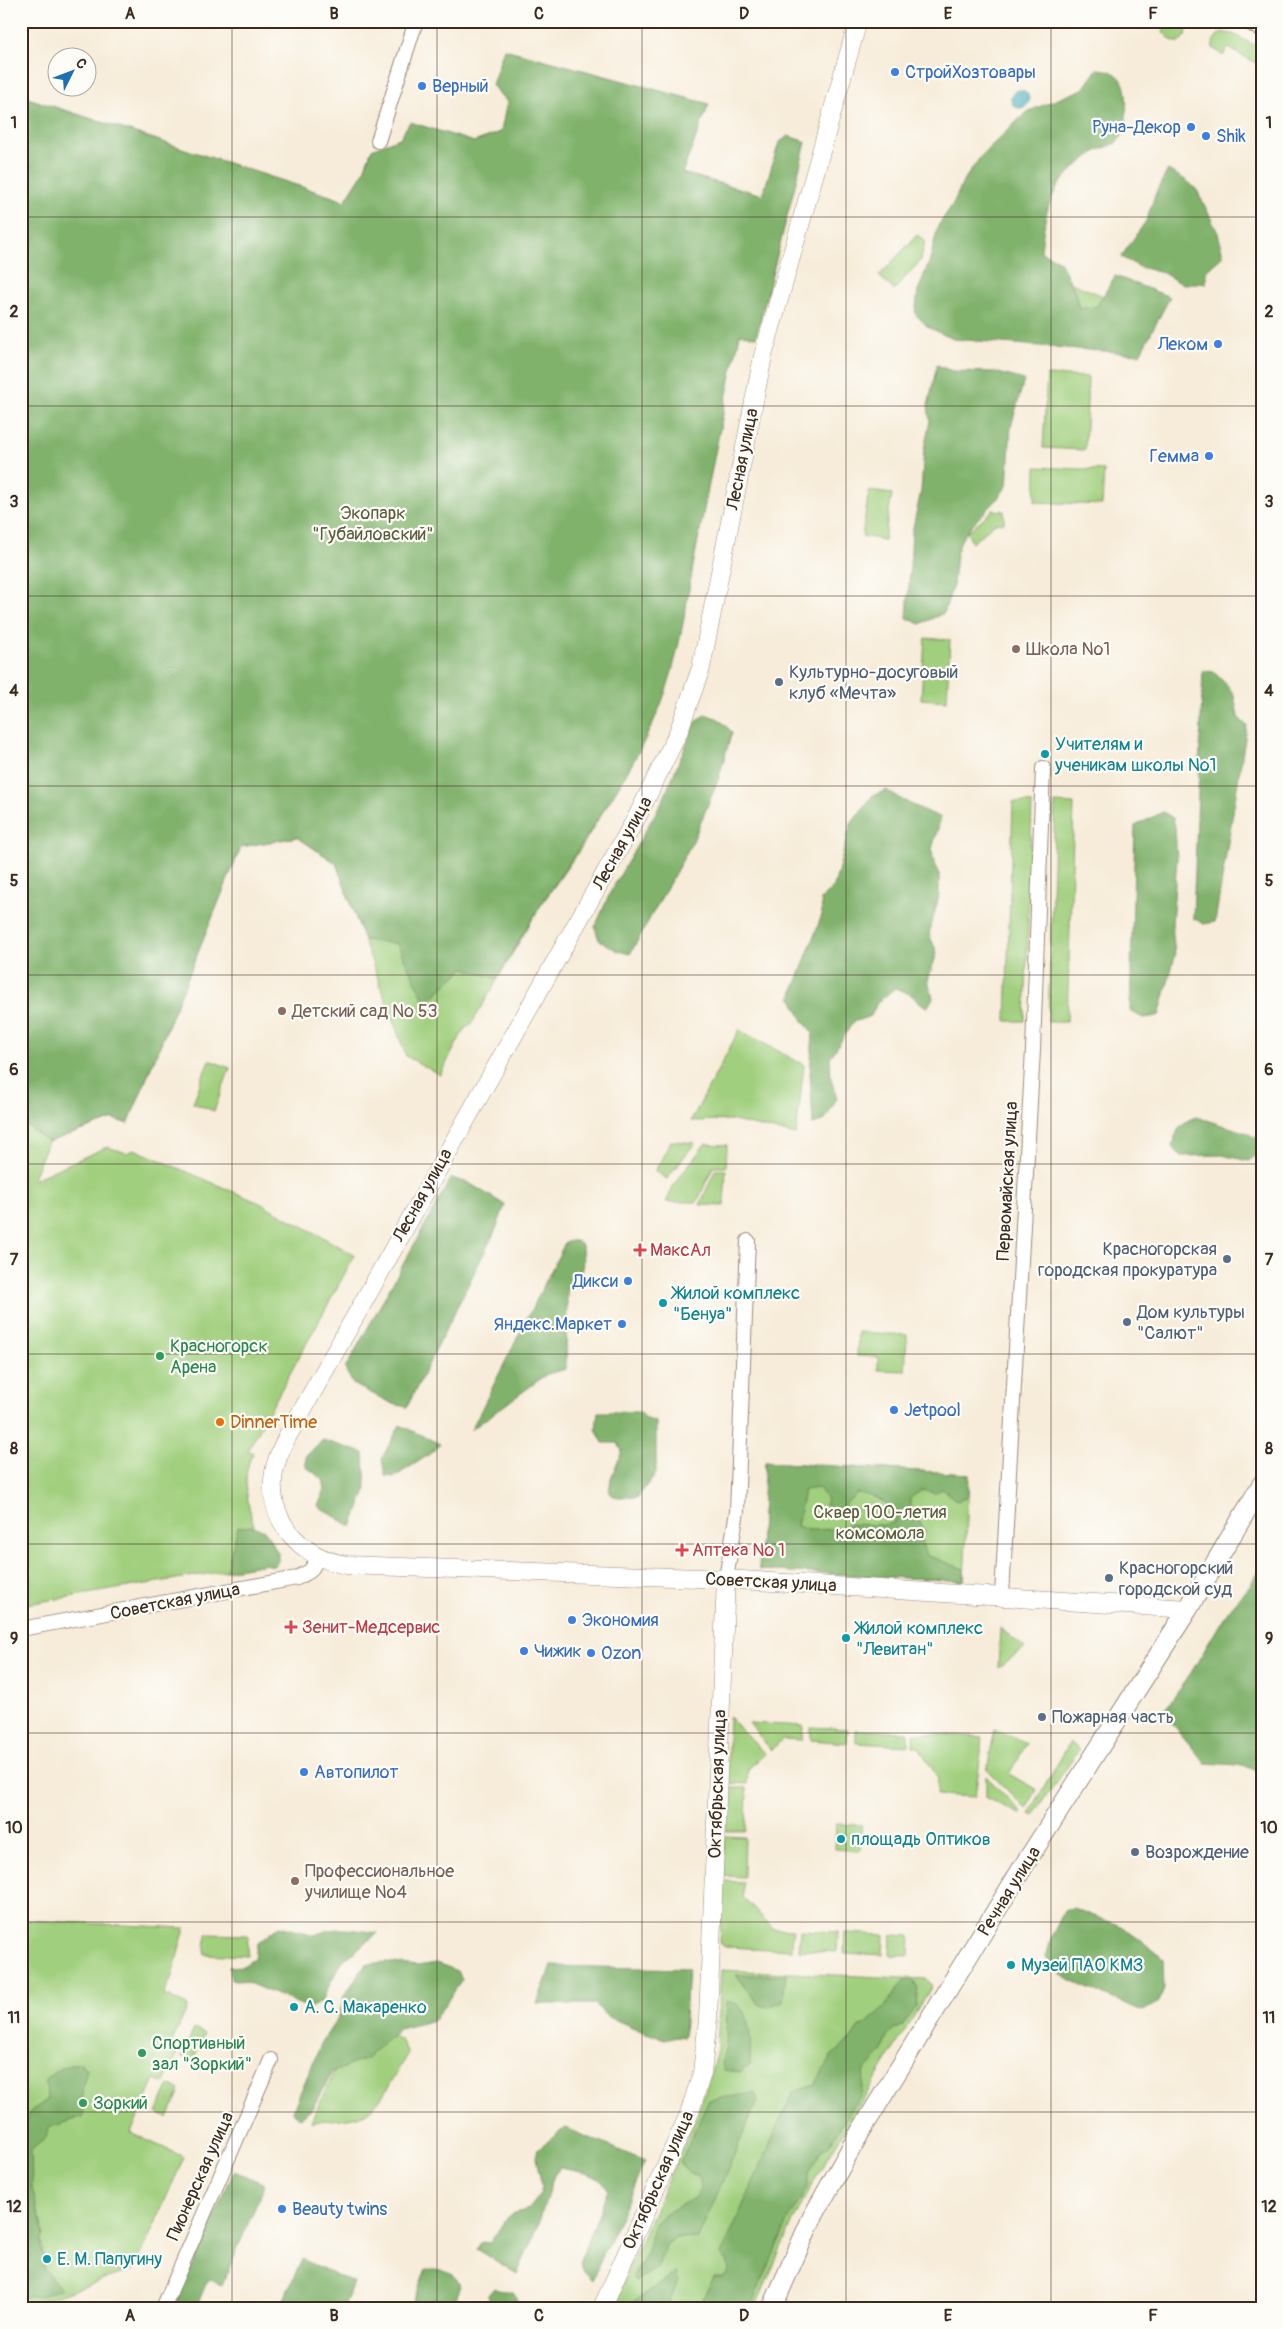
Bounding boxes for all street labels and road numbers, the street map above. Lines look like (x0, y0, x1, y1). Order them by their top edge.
street label: Лесная улица (721, 406, 764, 513)
street label: Лесная улица (587, 792, 658, 895)
street label: Первомайская улица (992, 1101, 1023, 1261)
street label: Лесная улица (387, 1144, 458, 1247)
street label: Советская улица (705, 1568, 837, 1597)
street label: Советская улица (108, 1578, 242, 1625)
street label: Октябрьская улица (703, 1709, 732, 1859)
street label: Речная улица (973, 1842, 1046, 1940)
street label: Октябрьская улица (618, 2107, 699, 2253)
street label: Пионерская улица (162, 2108, 239, 2244)

